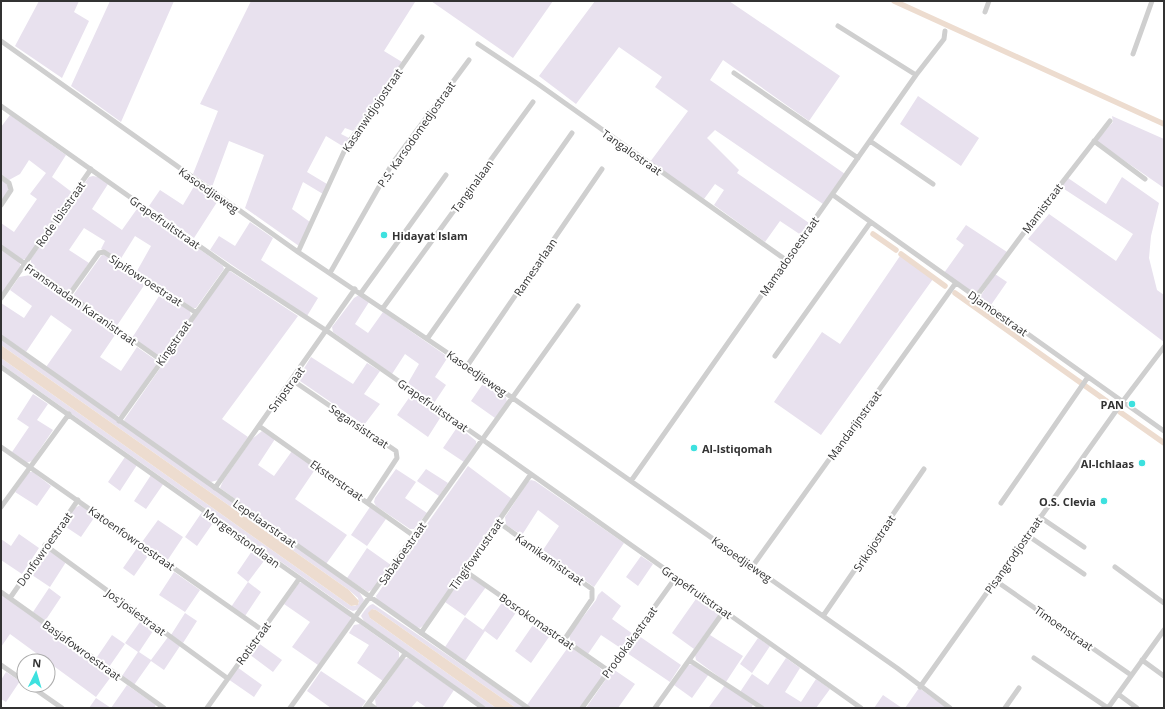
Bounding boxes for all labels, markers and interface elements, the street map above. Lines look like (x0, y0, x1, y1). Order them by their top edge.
street label: Kasanwidjojostraat (338, 65, 406, 155)
street label: P.S. Karsodomedjostraat (374, 78, 458, 190)
street label: Tangalostraat (599, 126, 665, 178)
street label: Tanginalaan (448, 156, 496, 216)
street label: Kasoedjieweg (176, 164, 242, 216)
street label: Rode Ibisstraat (32, 178, 88, 250)
street label: Mamistraat (1018, 180, 1066, 236)
street label: Grapefruitstraat (127, 192, 203, 252)
street label: Mamadosoestraat (756, 213, 822, 299)
place label: Hidayat Islam (392, 228, 468, 243)
marker: Hidayat Islam (379, 230, 389, 240)
street label: Ramesarlaan (510, 235, 560, 299)
street label: Sipifowroestraat (107, 251, 185, 309)
street label: Fransmadam Karanistraat (22, 260, 140, 348)
street label: Djamoestraat (965, 287, 1031, 339)
street label: Kingstraat (152, 317, 194, 369)
street label: Kasoedjieweg (444, 347, 510, 399)
street label: Snipstraat (265, 363, 307, 414)
street label: Grapefruitstraat (395, 375, 471, 435)
street label: Mandarijnstraat (824, 387, 884, 463)
place label: PAN (1101, 397, 1124, 412)
marker: PAN (1127, 399, 1137, 409)
street label: Segansistraat (326, 401, 392, 452)
place label: Al-Istiqomah (702, 441, 772, 456)
marker: Al-Istiqomah (689, 443, 699, 453)
street label: Eksterstraat (307, 456, 367, 504)
place label: Al-Ichlaas (1081, 456, 1135, 471)
marker: Al-Ichlaas (1137, 458, 1147, 468)
place label: O.S. Clevia (1039, 494, 1096, 509)
street label: Lepelaarstraat (230, 496, 300, 550)
marker: O.S. Clevia (1099, 496, 1109, 506)
street label: Katoenfowroestraat (86, 503, 178, 574)
street label: Morgenstondlaan (201, 505, 283, 571)
street label: Donfowroestraat (13, 509, 75, 589)
street label: Srikojostraat (850, 512, 898, 574)
street label: Pisangrodjostraat (981, 514, 1045, 596)
street label: Tingifowrustraat (446, 515, 506, 593)
street label: Sabakoestraat (375, 519, 429, 587)
street label: Kamikamistraat (513, 530, 587, 588)
street label: Kasoedjieweg (709, 533, 775, 585)
street label: Grapefruitstraat (659, 562, 735, 622)
street label: Jos'josiestraat (102, 585, 169, 639)
street label: Bosrokomastraat (496, 589, 578, 653)
street label: Timoenstraat (1032, 602, 1096, 654)
street label: Prodokakastraat (598, 603, 660, 681)
street label: Basjafowroestraat (40, 617, 124, 684)
street label: Rotistraat (232, 618, 274, 668)
north arrow (16, 653, 56, 693)
text: N (32, 655, 42, 670)

